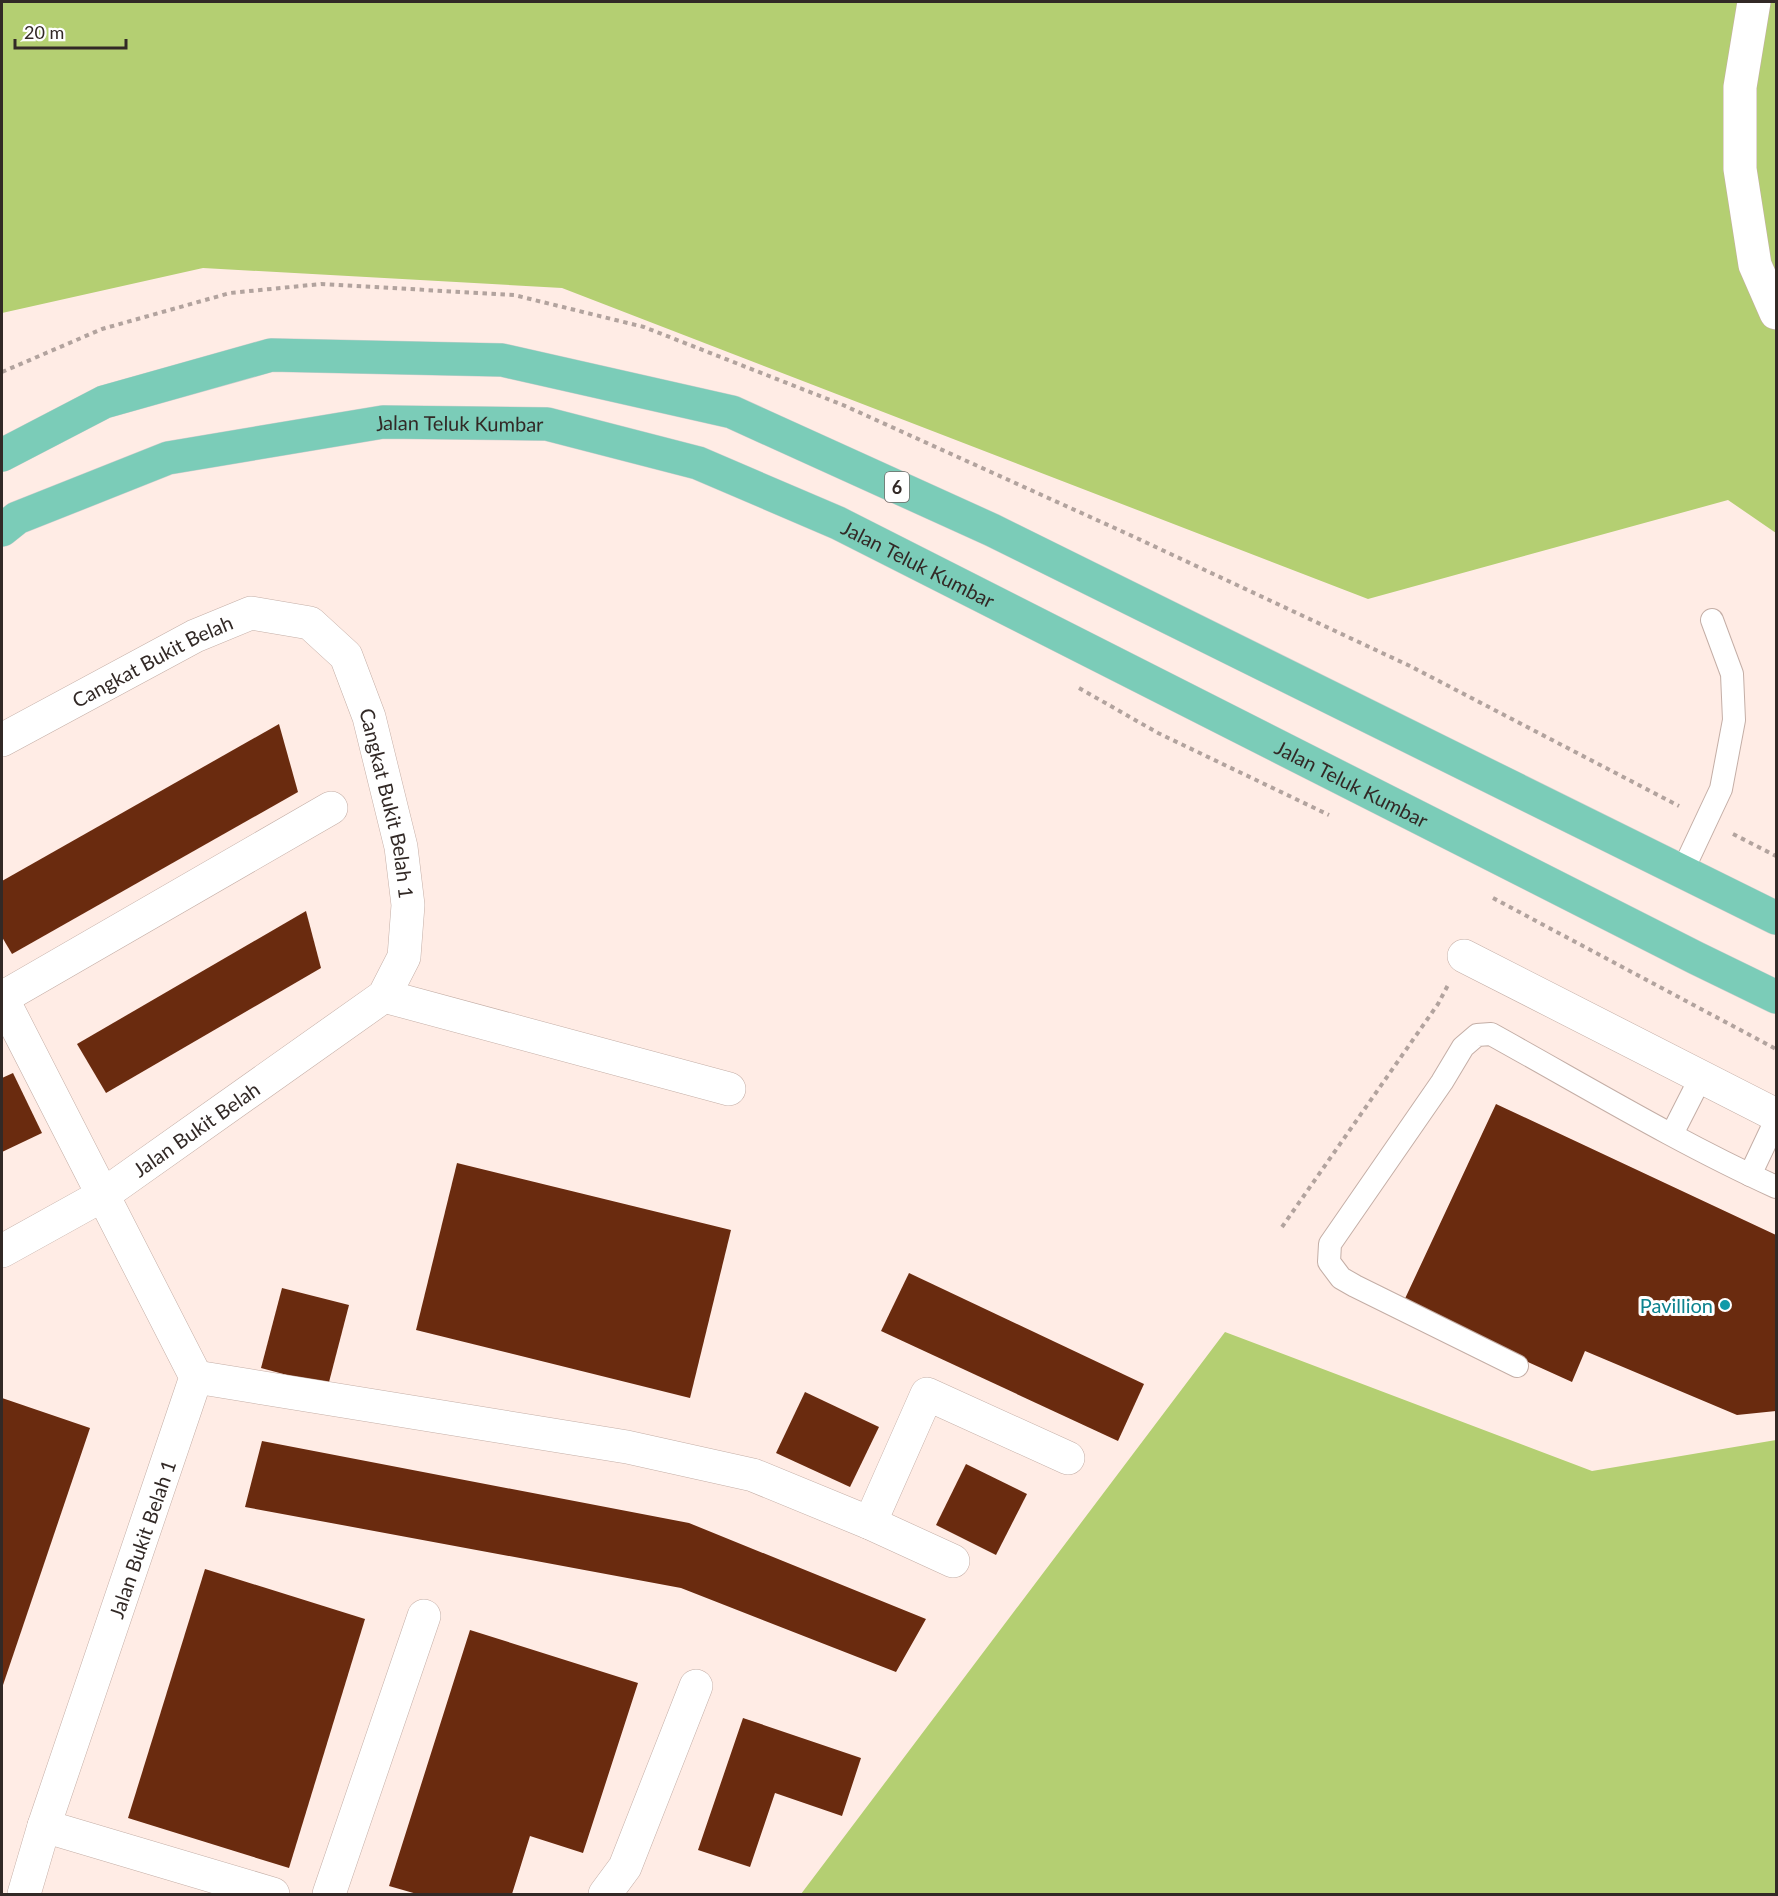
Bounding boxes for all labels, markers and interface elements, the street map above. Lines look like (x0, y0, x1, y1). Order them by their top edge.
scale bar (15, 12, 126, 50)
text: 20 m (24, 21, 64, 43)
street label: Jalan Teluk Kumbar (373, 410, 544, 436)
road number: 6 (885, 472, 909, 502)
street label: Jalan Teluk Kumbar (838, 515, 999, 613)
street label: Cangkat Bukit Belah (68, 610, 236, 712)
street label: Cangkat Bukit Belah 1 (355, 705, 419, 900)
street label: Jalan Teluk Kumbar (1271, 735, 1433, 833)
street label: Jalan Bukit Belah (128, 1076, 264, 1182)
place label: Pavillion (1640, 1293, 1713, 1317)
marker: Pavillion (1718, 1298, 1732, 1312)
street label: Jalan Bukit Belah 1 (104, 1457, 180, 1621)

